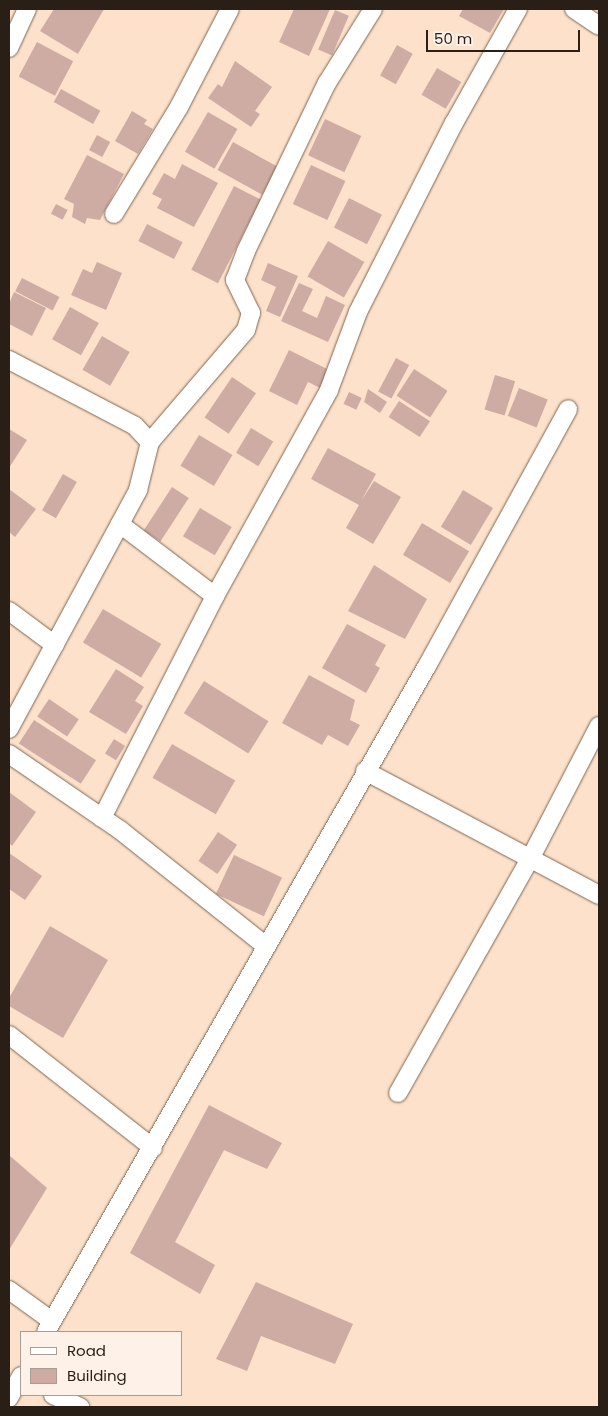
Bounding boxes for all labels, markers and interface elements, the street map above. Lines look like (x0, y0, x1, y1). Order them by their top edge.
scale bar (428, 20, 582, 52)
text: 50 m (434, 28, 472, 49)
legend (20, 1331, 182, 1396)
text: Road (67, 1340, 106, 1361)
text: Building (67, 1365, 127, 1386)

